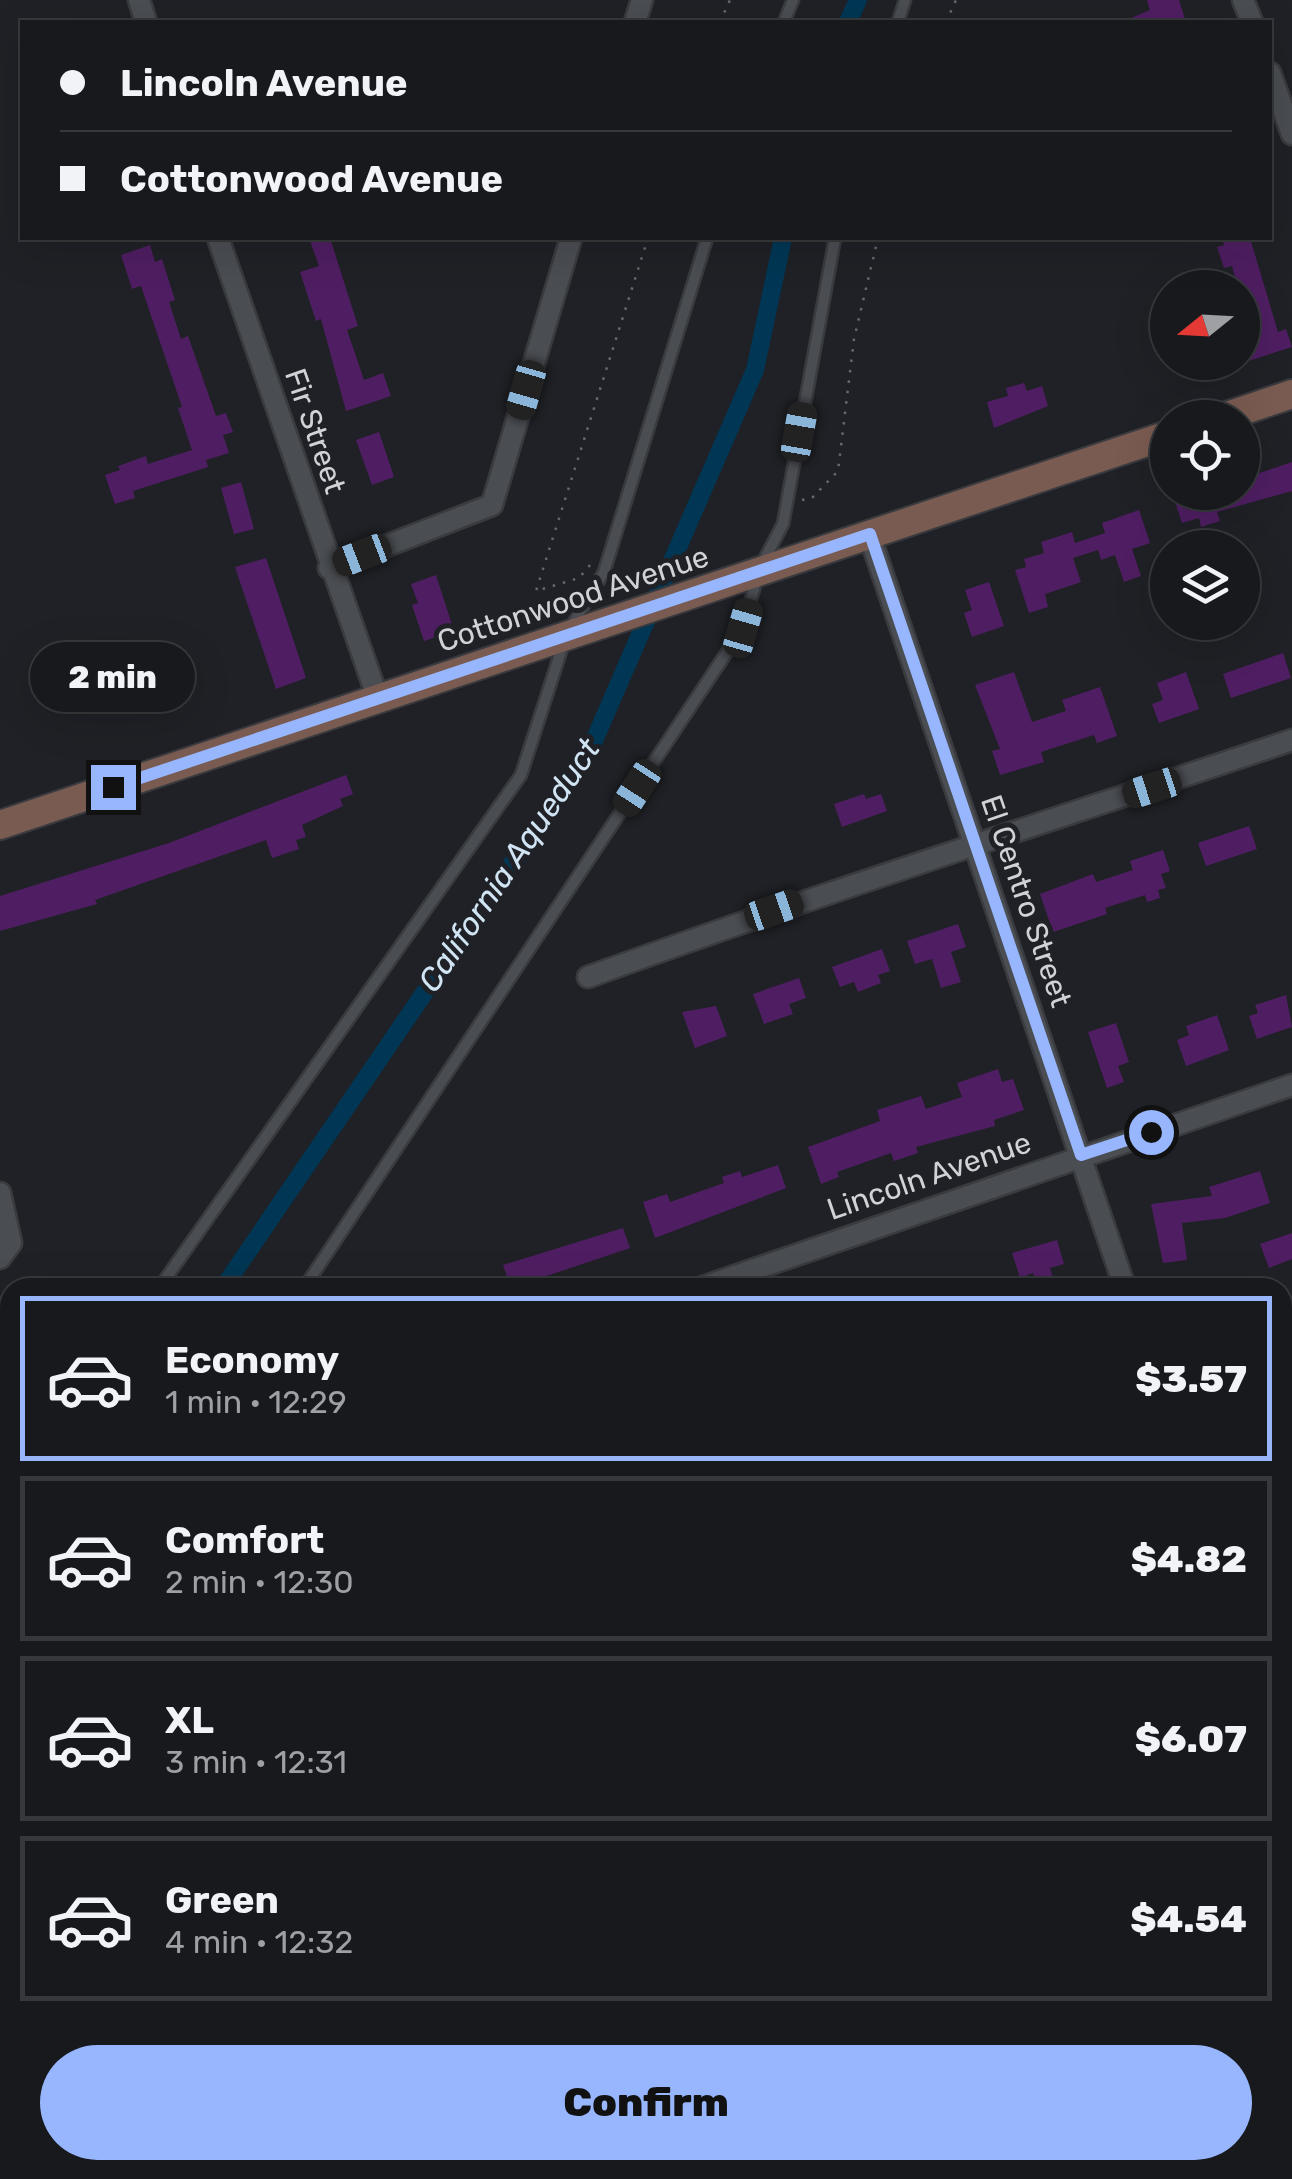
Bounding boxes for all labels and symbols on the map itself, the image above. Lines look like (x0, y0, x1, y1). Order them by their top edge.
north arrow (1150, 270, 1260, 380)
car (503, 357, 549, 423)
street label: Fir Street (277, 364, 353, 498)
car (779, 400, 819, 464)
car (329, 530, 395, 580)
street label: Cottonwood Avenue (433, 538, 713, 660)
car (720, 595, 766, 661)
callout: 2 min (31, 642, 196, 712)
water label: California Aqueduct (410, 731, 608, 999)
car (608, 755, 666, 821)
car (1119, 764, 1185, 812)
route end (91, 765, 136, 810)
street label: El Centro Street (973, 790, 1079, 1012)
car (741, 886, 807, 934)
route start (1129, 1110, 1174, 1155)
street label: Lincoln Avenue (822, 1124, 1036, 1228)

